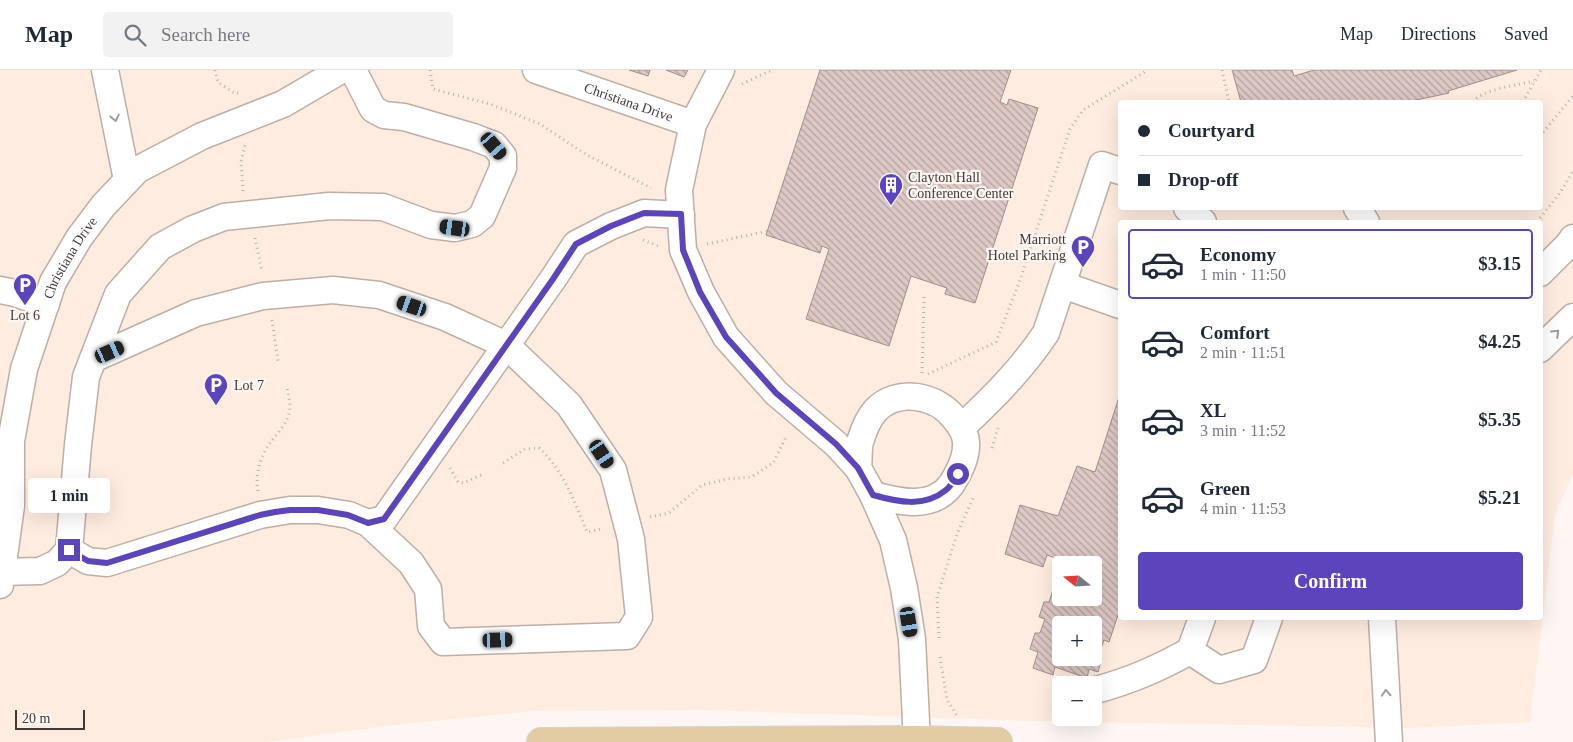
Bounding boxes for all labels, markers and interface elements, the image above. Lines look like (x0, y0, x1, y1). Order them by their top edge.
search box (103, 12, 453, 57)
text: Map (25, 21, 73, 47)
icon: search (121, 21, 149, 49)
text: Search here (161, 24, 250, 45)
text: Map (1340, 24, 1373, 44)
text: Directions (1401, 24, 1476, 44)
text: Saved (1504, 24, 1548, 44)
street label: Christiana Drive (582, 80, 675, 125)
one-way arrow (109, 113, 120, 122)
text: Courtyard (1168, 120, 1255, 141)
car (478, 130, 509, 162)
text: Drop-off (1168, 169, 1238, 190)
place label: Clayton Hall Conference Center (908, 170, 1014, 201)
building icon: Clayton Hall Conference Center (878, 172, 904, 206)
street label: Christiana Drive (41, 214, 100, 301)
car (439, 218, 470, 238)
place label: Marriott Hotel Parking (988, 232, 1066, 263)
parking icon: Marriott Hotel Parking (1070, 234, 1096, 268)
icon: car (1140, 242, 1185, 287)
text: Economy (1200, 244, 1276, 265)
text: $3.15 (1478, 253, 1521, 274)
text: 1 min · 11:50 (1200, 266, 1286, 283)
parking icon: Lot 6 (12, 272, 38, 306)
car (395, 294, 428, 318)
place label: Lot 6 (10, 308, 40, 323)
icon: car (1140, 320, 1185, 365)
text: Comfort (1200, 322, 1270, 343)
one-way arrow (1551, 330, 1560, 339)
text: $4.25 (1478, 331, 1521, 352)
car (93, 339, 126, 365)
text: 2 min · 11:51 (1200, 344, 1286, 361)
parking icon: Lot 7 (203, 372, 229, 406)
place label: Lot 7 (234, 378, 264, 393)
icon: car (1140, 398, 1185, 443)
text: XL (1200, 400, 1226, 421)
text: $5.35 (1478, 409, 1521, 430)
text: 3 min · 11:52 (1200, 422, 1286, 439)
car (587, 437, 616, 471)
route start (947, 463, 969, 485)
icon: car (1140, 476, 1185, 521)
callout: 1 min (28, 478, 110, 512)
text: Green (1200, 478, 1250, 499)
text: 1 min (50, 487, 88, 504)
text: $5.21 (1478, 487, 1521, 508)
text: 4 min · 11:53 (1200, 500, 1286, 517)
route end (58, 539, 80, 561)
button: Confirm (1138, 552, 1523, 610)
north arrow (1052, 556, 1102, 606)
map controls (1052, 556, 1102, 726)
car (899, 606, 918, 638)
button: + (1052, 616, 1102, 666)
car (482, 632, 513, 648)
button: − (1052, 676, 1102, 726)
one-way arrow (1381, 689, 1392, 697)
scale bar (15, 707, 85, 730)
text: 20 m (22, 711, 50, 726)

